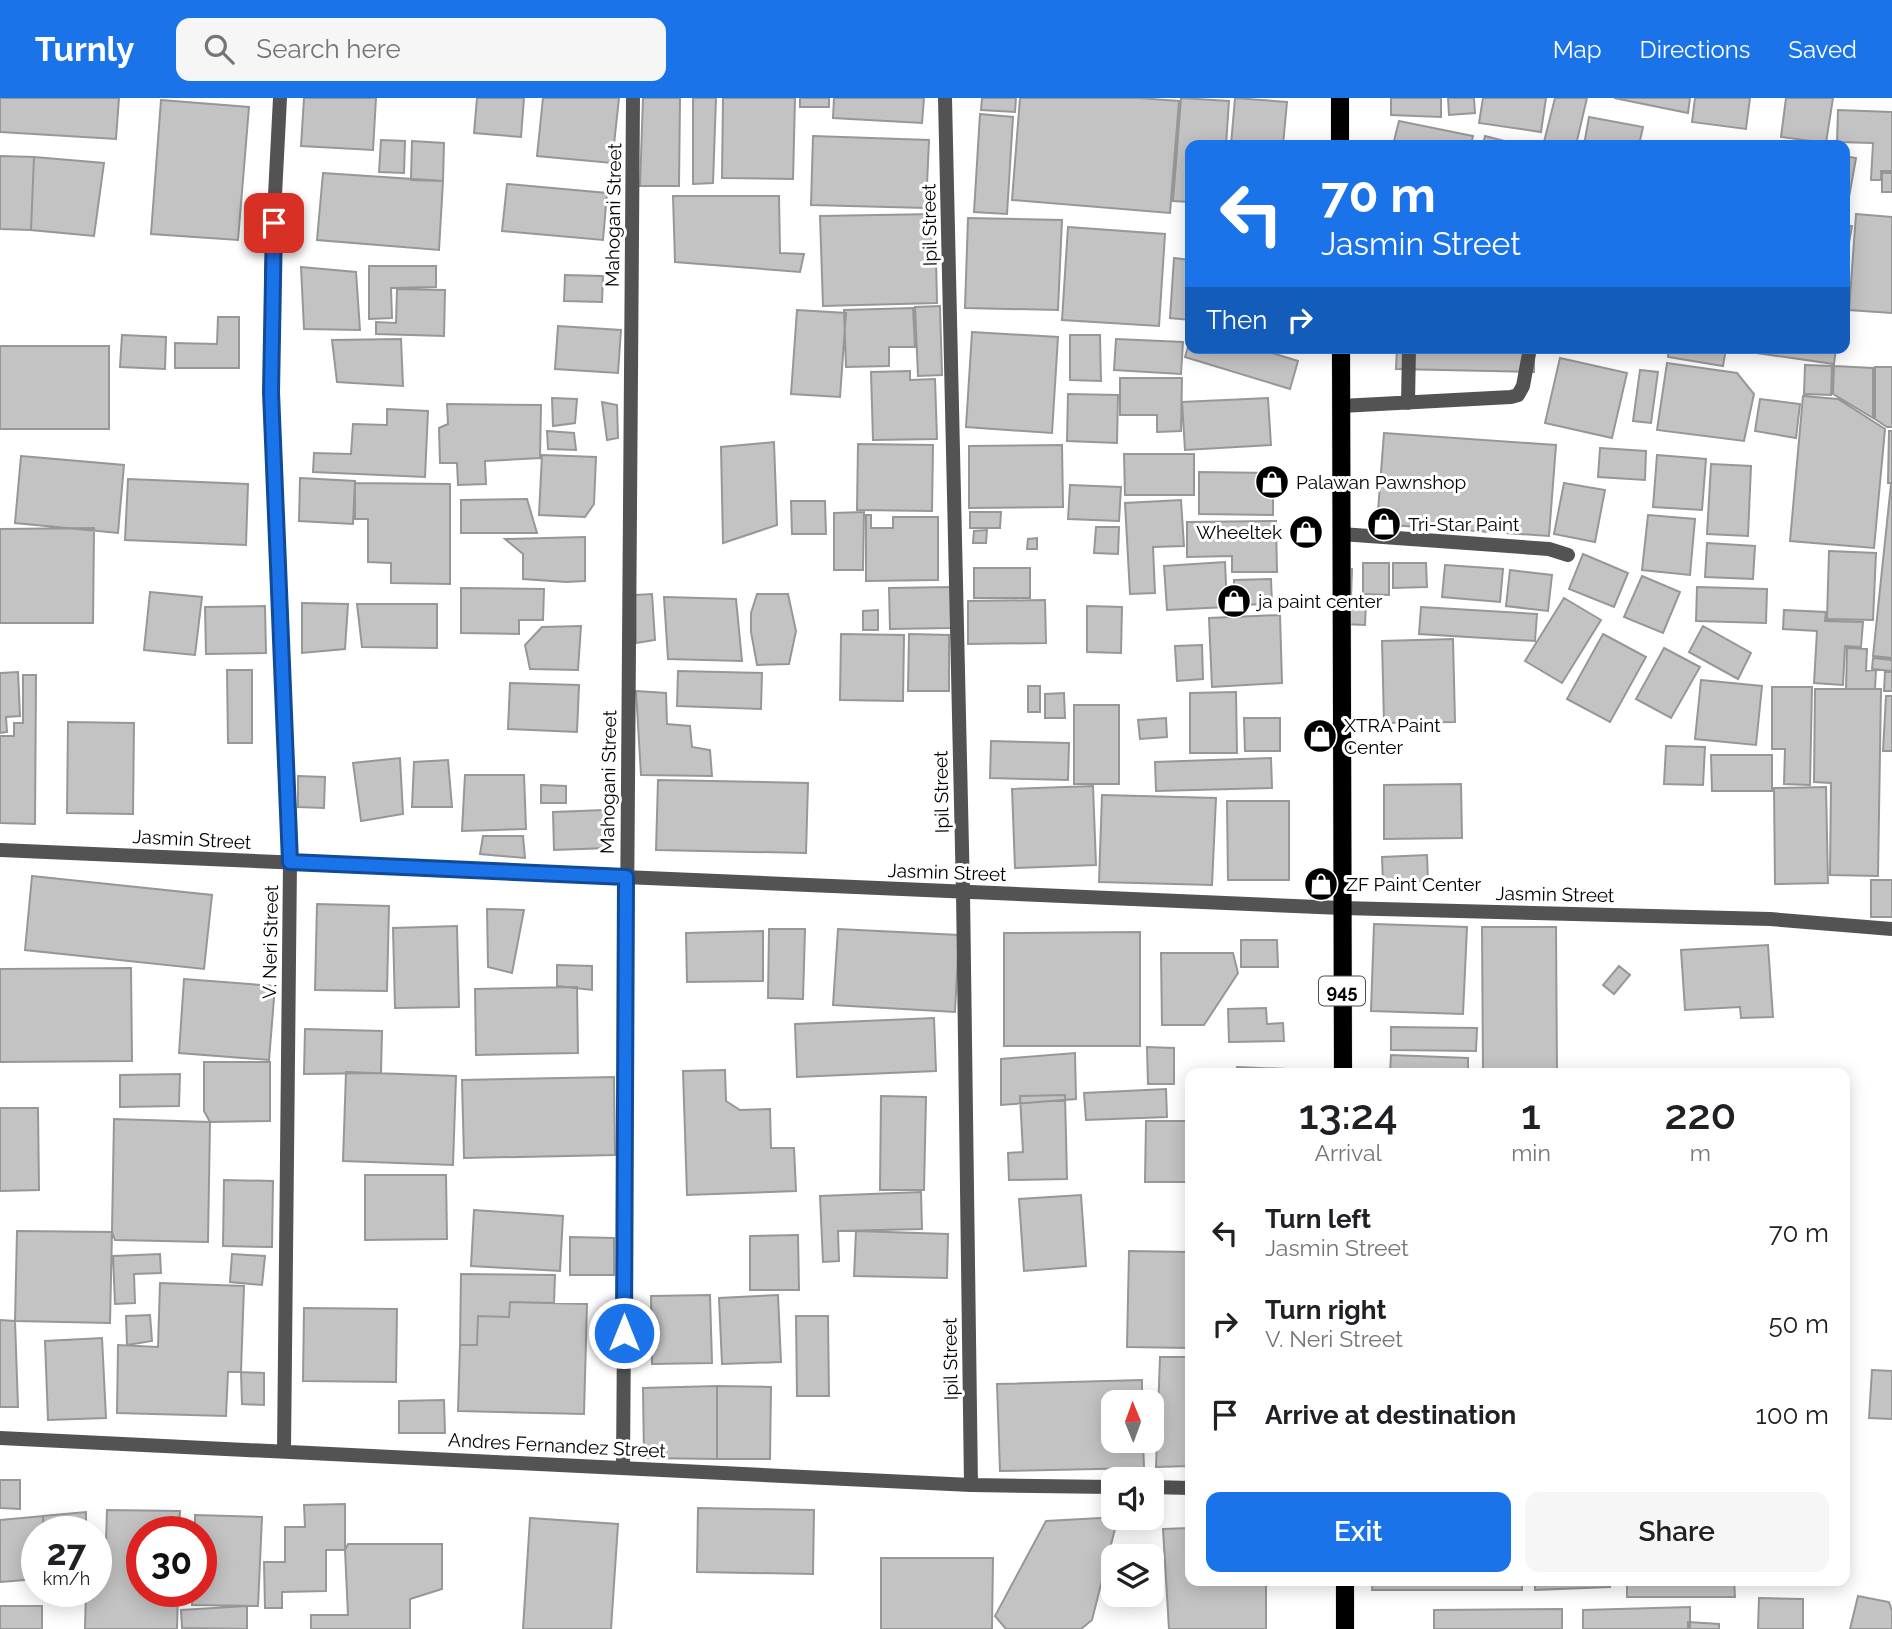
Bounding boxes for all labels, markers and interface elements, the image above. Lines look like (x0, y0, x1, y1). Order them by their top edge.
search box (176, 18, 666, 81)
text: Turnly (35, 30, 134, 69)
icon: search (200, 30, 238, 68)
text: Search here (256, 34, 401, 64)
text: Map (1553, 35, 1602, 64)
text: Directions (1640, 35, 1750, 64)
text: Saved (1788, 35, 1857, 64)
street label: Mahogani Street (601, 142, 625, 287)
text: 70 m (1321, 166, 1436, 223)
icon: left (1206, 168, 1297, 259)
street label: Ipil Street (917, 183, 941, 267)
pin (244, 193, 304, 253)
icon: arrive (255, 204, 293, 242)
text: Jasmin Street (1321, 225, 1521, 262)
icon: right (1281, 301, 1319, 339)
text: Then (1206, 305, 1267, 335)
shop icon: Palawan Pawnshop (1253, 463, 1291, 501)
place label: Palawan Pawnshop (1296, 471, 1466, 493)
shop icon: Tri-Star Paint (1365, 505, 1403, 543)
shop icon: Wheeltek (1287, 513, 1325, 551)
place label: Tri-Star Paint (1408, 513, 1520, 535)
place label: Wheeltek (1196, 521, 1282, 543)
shop icon: ja paint center (1215, 582, 1253, 620)
place label: ja paint center (1255, 590, 1383, 612)
street label: Mahogani Street (596, 709, 620, 854)
place label: XTRA Paint Center (1344, 714, 1441, 758)
shop icon: XTRA Paint Center (1301, 717, 1339, 755)
street label: Ipil Street (929, 750, 953, 834)
street label: Jasmin Street (132, 825, 252, 853)
street label: Jasmin Street (887, 859, 1007, 885)
shop icon: ZF Paint Center (1302, 865, 1340, 903)
place label: ZF Paint Center (1346, 873, 1481, 895)
street label: Jasmin Street (1495, 882, 1615, 906)
street label: V. Neri Street (258, 884, 282, 999)
road number: 945 (1319, 976, 1365, 1006)
text: 13:24 (1299, 1090, 1398, 1139)
text: 1 (1521, 1090, 1541, 1139)
text: 220 (1664, 1090, 1736, 1139)
text: Arrival (1314, 1139, 1382, 1166)
text: min (1511, 1139, 1551, 1166)
text: m (1690, 1139, 1711, 1166)
text: Turn left (1265, 1204, 1371, 1234)
icon: left (1206, 1214, 1244, 1252)
text: 70 m (1769, 1218, 1829, 1248)
text: Jasmin Street (1265, 1234, 1409, 1261)
text: Turn right (1265, 1295, 1386, 1325)
position arrow (587, 1296, 661, 1370)
icon: right (1206, 1305, 1244, 1343)
text: 50 m (1768, 1309, 1829, 1339)
street label: Ipil Street (938, 1317, 962, 1401)
text: V. Neri Street (1265, 1325, 1403, 1352)
north arrow (1101, 1390, 1164, 1452)
map controls (1101, 1390, 1164, 1607)
icon: arrive (1206, 1396, 1244, 1434)
text: Arrive at destination (1265, 1400, 1516, 1430)
text: 100 m (1756, 1400, 1829, 1430)
street label: Andres Fernandez Street (448, 1428, 667, 1462)
button: sound (1101, 1467, 1164, 1530)
button: Exit (1206, 1492, 1511, 1572)
button: Share (1525, 1492, 1829, 1572)
speed limit sign: 30 (126, 1516, 217, 1607)
text: 27 (47, 1532, 86, 1573)
button: layers (1101, 1544, 1164, 1607)
text: km/h (43, 1568, 90, 1589)

